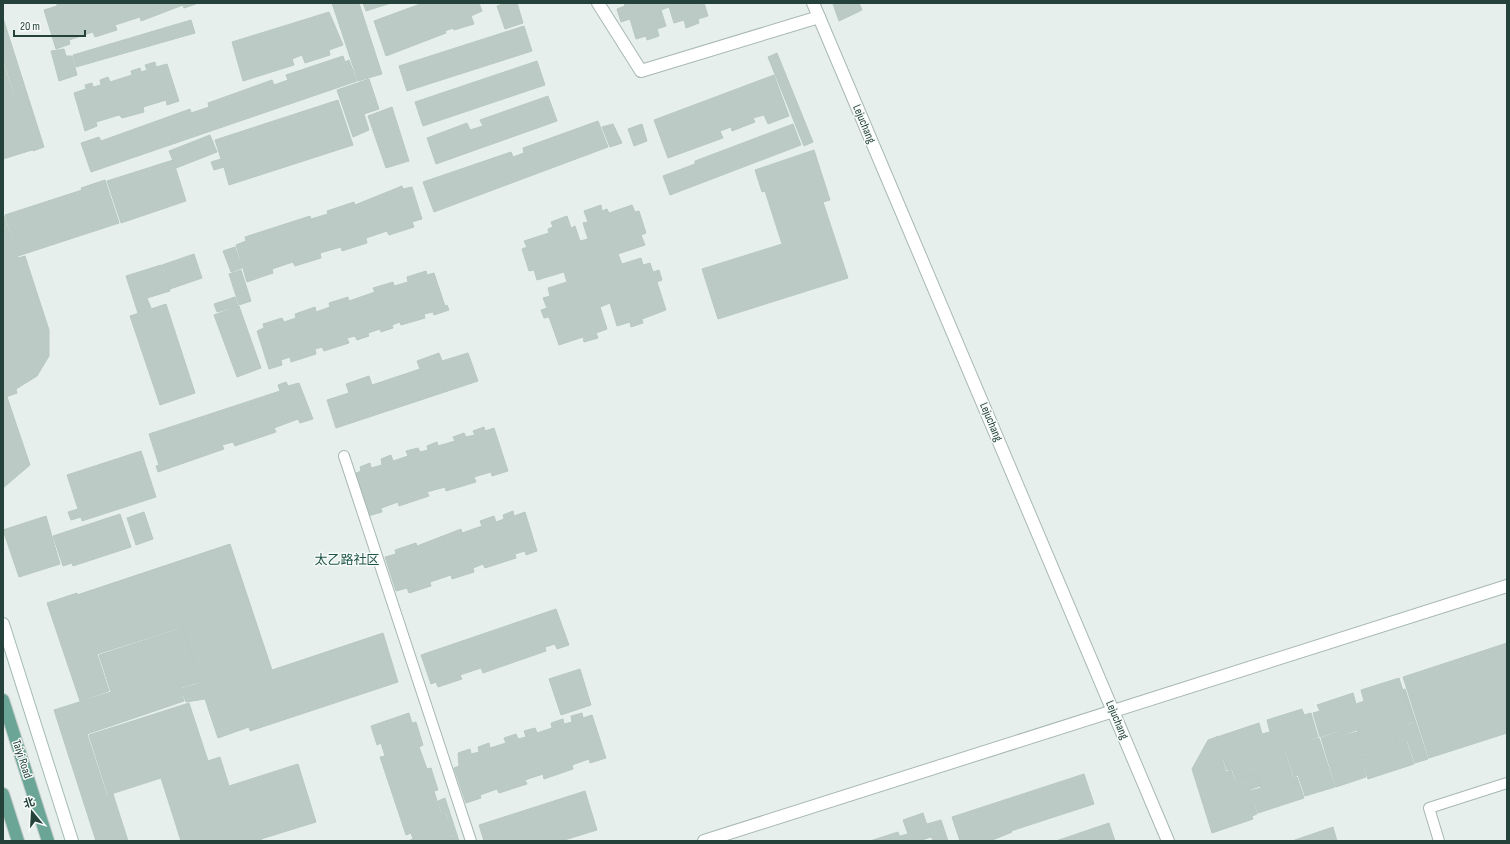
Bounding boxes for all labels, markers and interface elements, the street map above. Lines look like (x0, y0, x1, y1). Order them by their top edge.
scale bar (14, 12, 85, 38)
text: 20 m (20, 19, 40, 34)
street label: Lejuchang (849, 102, 879, 146)
street label: Lejuchang (976, 400, 1006, 444)
district label: 太乙路社区 (314, 552, 380, 568)
street label: Lejuchang (1102, 698, 1132, 742)
street label: Taiyi Road (9, 738, 35, 780)
north arrow (12, 792, 52, 832)
text: 北 (22, 795, 36, 811)

